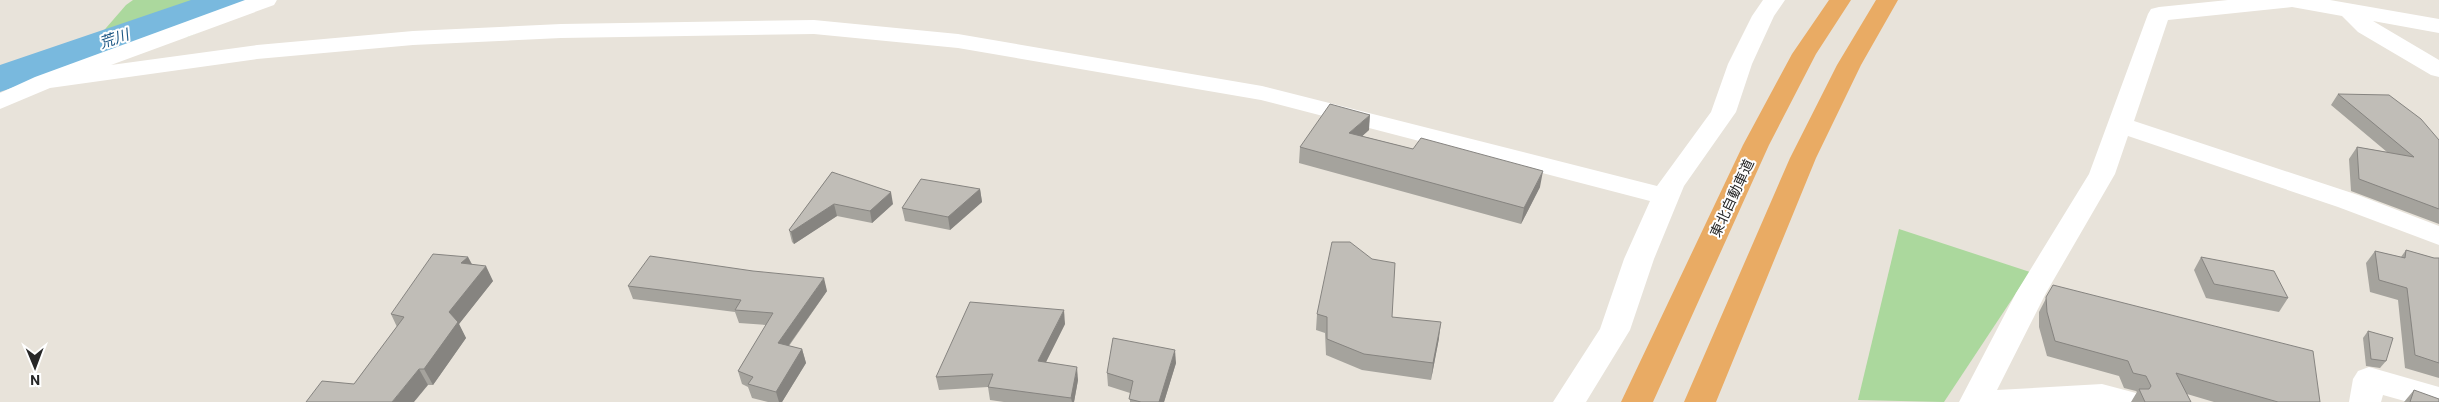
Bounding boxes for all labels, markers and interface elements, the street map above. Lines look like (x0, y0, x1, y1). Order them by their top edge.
water label: 荒川 (97, 25, 133, 52)
street label: 東北自動車道 (1707, 157, 1757, 239)
north arrow (10, 342, 60, 392)
text: N (30, 372, 40, 388)

